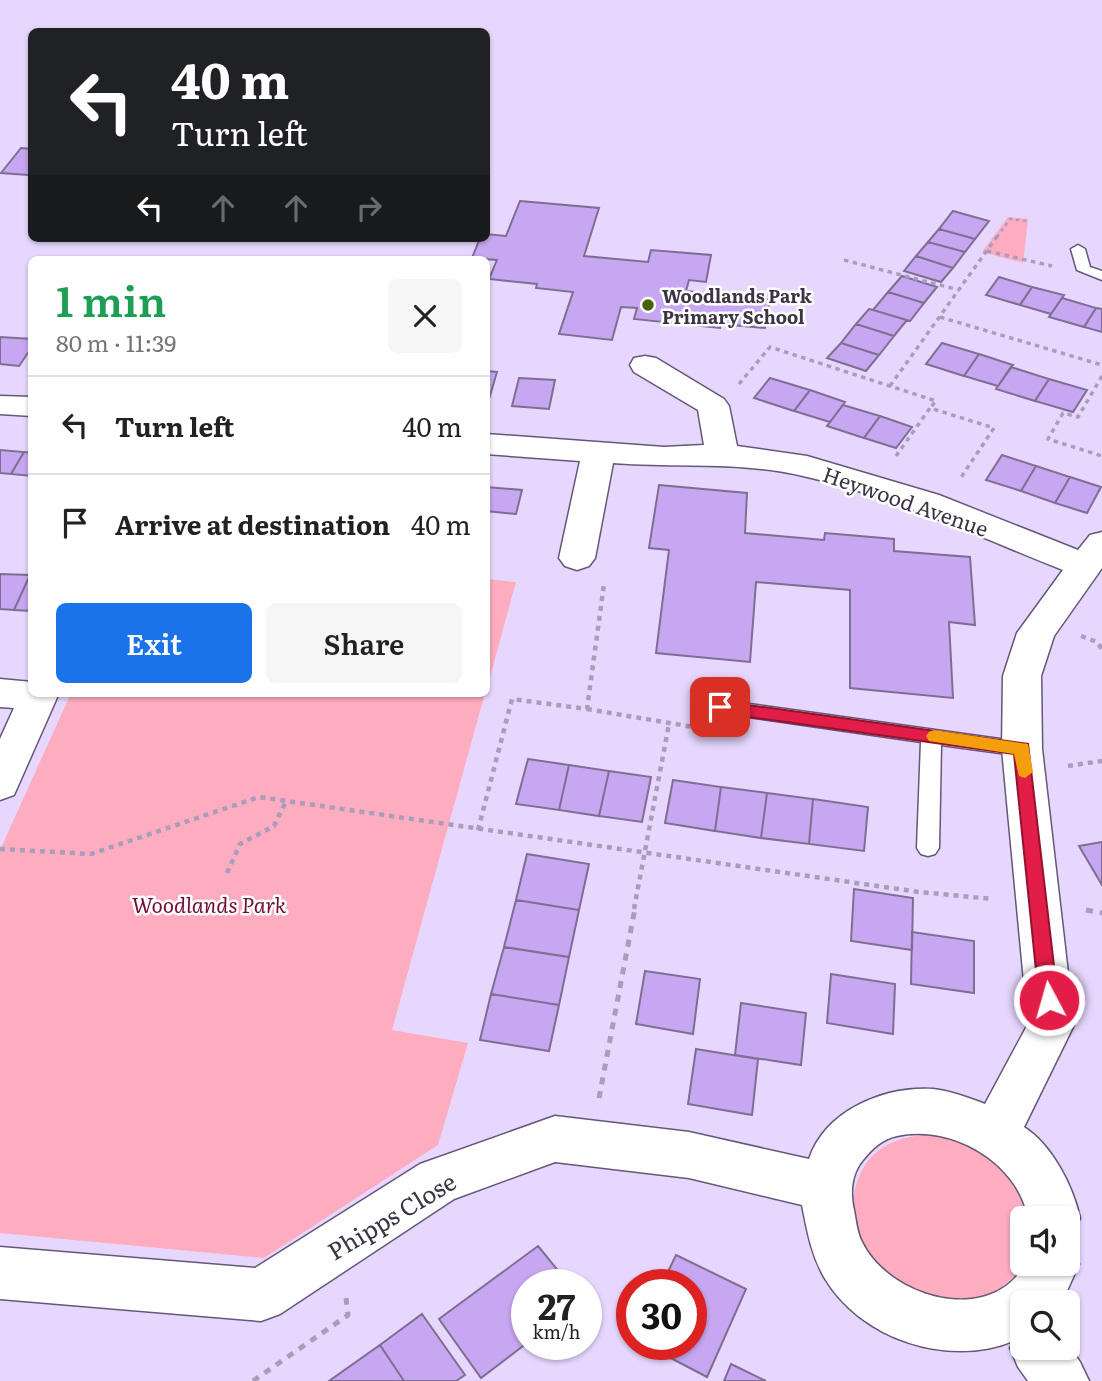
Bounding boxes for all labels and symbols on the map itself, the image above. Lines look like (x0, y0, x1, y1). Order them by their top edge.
place label: Woodlands Park Primary School (662, 282, 813, 330)
marker: Woodlands Park Primary School (640, 297, 656, 313)
street label: Heywood Avenue (819, 457, 993, 543)
pin (690, 677, 750, 737)
park label: Woodlands Park (132, 888, 287, 919)
position arrow (1012, 963, 1086, 1037)
street label: Phipps Close (320, 1163, 462, 1267)
speed limit sign: 30 (616, 1269, 707, 1360)

